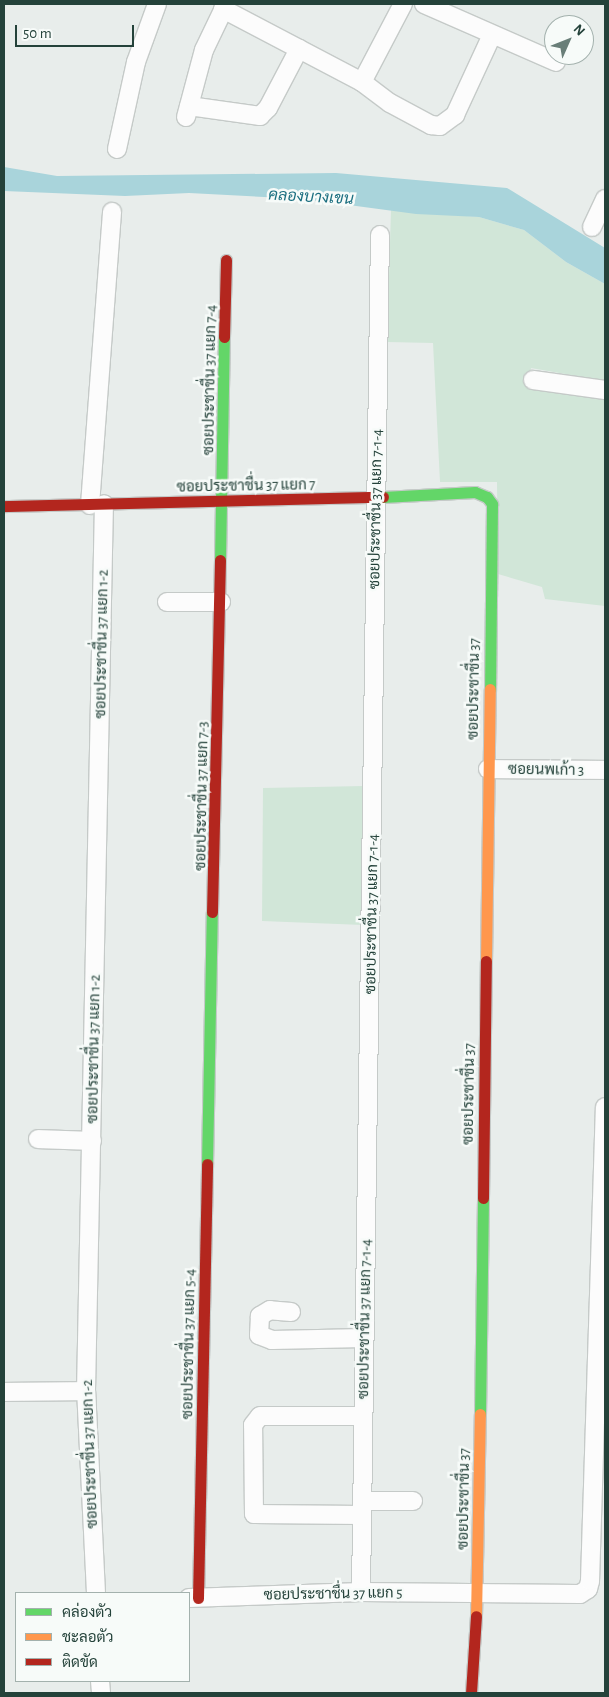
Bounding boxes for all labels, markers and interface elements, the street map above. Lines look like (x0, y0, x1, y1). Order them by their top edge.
scale bar (18, 15, 136, 47)
north arrow (544, 15, 594, 65)
text: N (571, 22, 587, 39)
text: 50 m (23, 26, 52, 41)
water label: คลองบางเขน (268, 185, 354, 209)
street label: ซอยประชาชื่น 37 แยก 7-4 (200, 305, 220, 455)
street label: ซอยประชาชื่น 37 แยก 7-1-4 (366, 429, 386, 589)
street label: ซอยประชาชื่น 37 แยก 7 (176, 476, 316, 496)
street label: ซอยประชาชื่น 37 แยก 1-2 (92, 569, 112, 719)
street label: ซอยประชาชื่น 37 (464, 638, 484, 740)
street label: ซอยประชาชื่น 37 แยก 7-3 (192, 721, 212, 871)
street label: ซอยนพเก้า 3 (508, 760, 584, 780)
street label: ซอยประชาชื่น 37 แยก 7-1-4 (362, 834, 382, 994)
street label: ซอยประชาชื่น 37 แยก 1-2 (84, 974, 104, 1124)
street label: ซอยประชาชื่น 37 (459, 1043, 479, 1145)
street label: ซอยประชาชื่น 37 แยก 7-1-4 (355, 1239, 375, 1399)
street label: ซอยประชาชื่น 37 แยก 5-4 (179, 1269, 199, 1419)
street label: ซอยประชาชื่น 37 แยก 1-2 (78, 1379, 102, 1529)
street label: ซอยประชาชื่น 37 (454, 1448, 474, 1550)
street label: ซอยประชาชื่น 37 แยก 5 (263, 1584, 403, 1604)
legend (15, 1592, 190, 1682)
text: คล่องตัว (62, 1605, 112, 1620)
text: ชะลอตัว (62, 1630, 113, 1645)
text: ติดขัด (62, 1655, 98, 1670)

